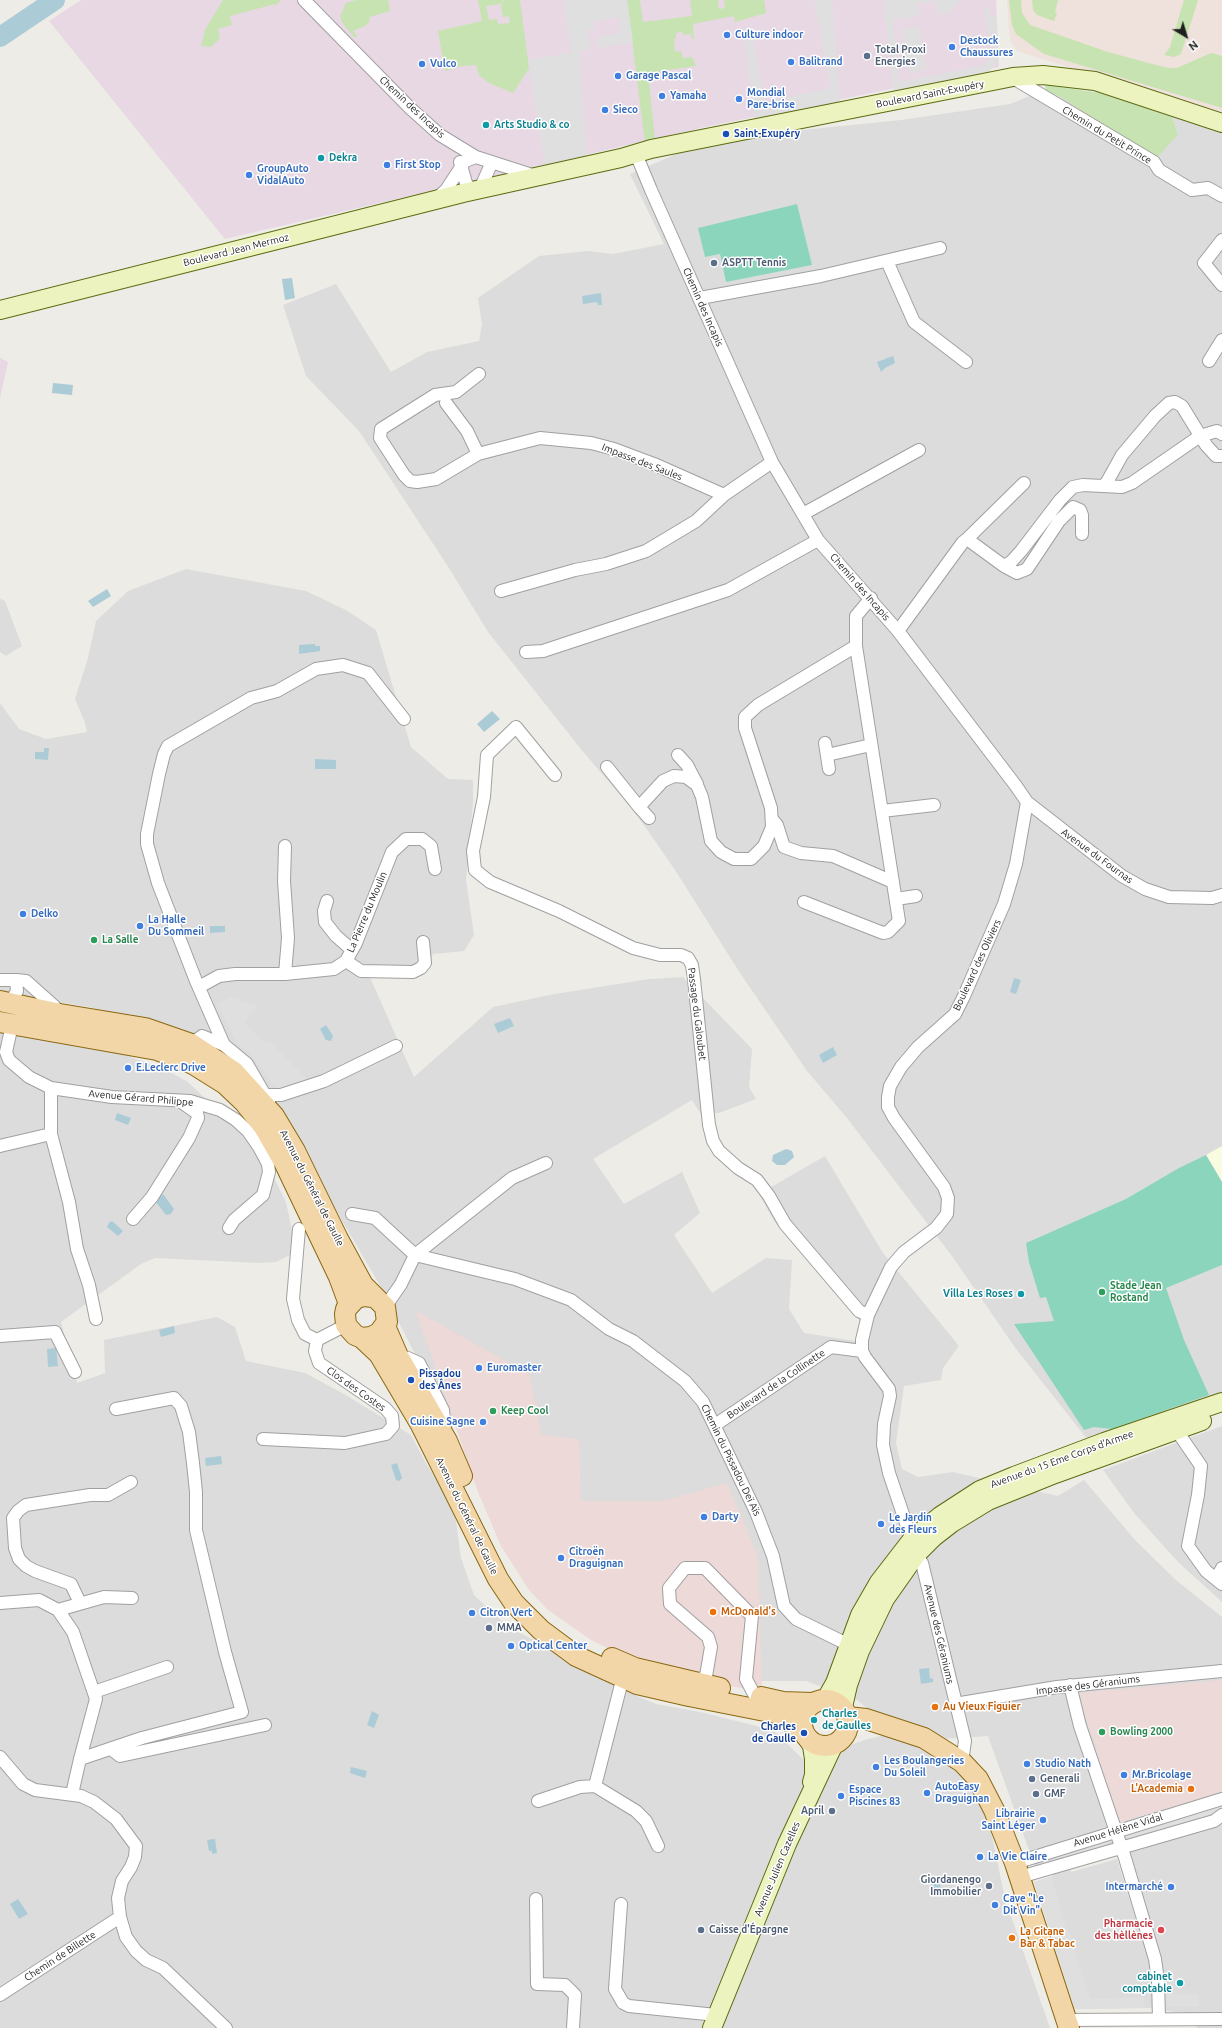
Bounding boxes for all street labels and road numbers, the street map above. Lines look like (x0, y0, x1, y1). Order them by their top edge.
street label: Chemin des Incapis (377, 74, 447, 140)
street label: Boulevard Saint-Exupéry (875, 78, 985, 110)
street label: Chemin du Petit Prince (1060, 104, 1154, 166)
street label: Boulevard Jean Mermoz (182, 231, 290, 269)
street label: Chemin des Incapis (680, 266, 726, 348)
street label: Impasse des Saules (600, 441, 684, 483)
street label: Chemin des Incapis (828, 551, 892, 623)
street label: Avenue du Fournas (1059, 826, 1135, 886)
street label: La Pierre du Moulin (345, 870, 389, 954)
street label: Boulevard des Oliviers (950, 917, 1004, 1013)
street label: Passage du Galoubet (685, 967, 709, 1061)
street label: Avenue Gérard Philippe (88, 1087, 194, 1109)
street label: Avenue du Général de Gaulle (277, 1128, 347, 1248)
street label: Boulevard de la Collinette (725, 1347, 827, 1421)
street label: Clos des Costes (324, 1364, 388, 1414)
street label: Chemin du Pissadou Deï Aïs (699, 1402, 763, 1518)
street label: Avenue du 15 Eme Corps d'Armee (989, 1427, 1135, 1491)
street label: Avenue du Général de Gaulle (433, 1455, 501, 1577)
street label: Avenue des Géraniums (922, 1583, 956, 1685)
street label: Impasse des Géraniums (1035, 1673, 1141, 1697)
street label: Avenue Hélène Vidal (1072, 1811, 1164, 1849)
street label: Avenue Julien Cazelles (752, 1820, 802, 1918)
street label: Chemin de Billette (22, 1928, 98, 1984)

